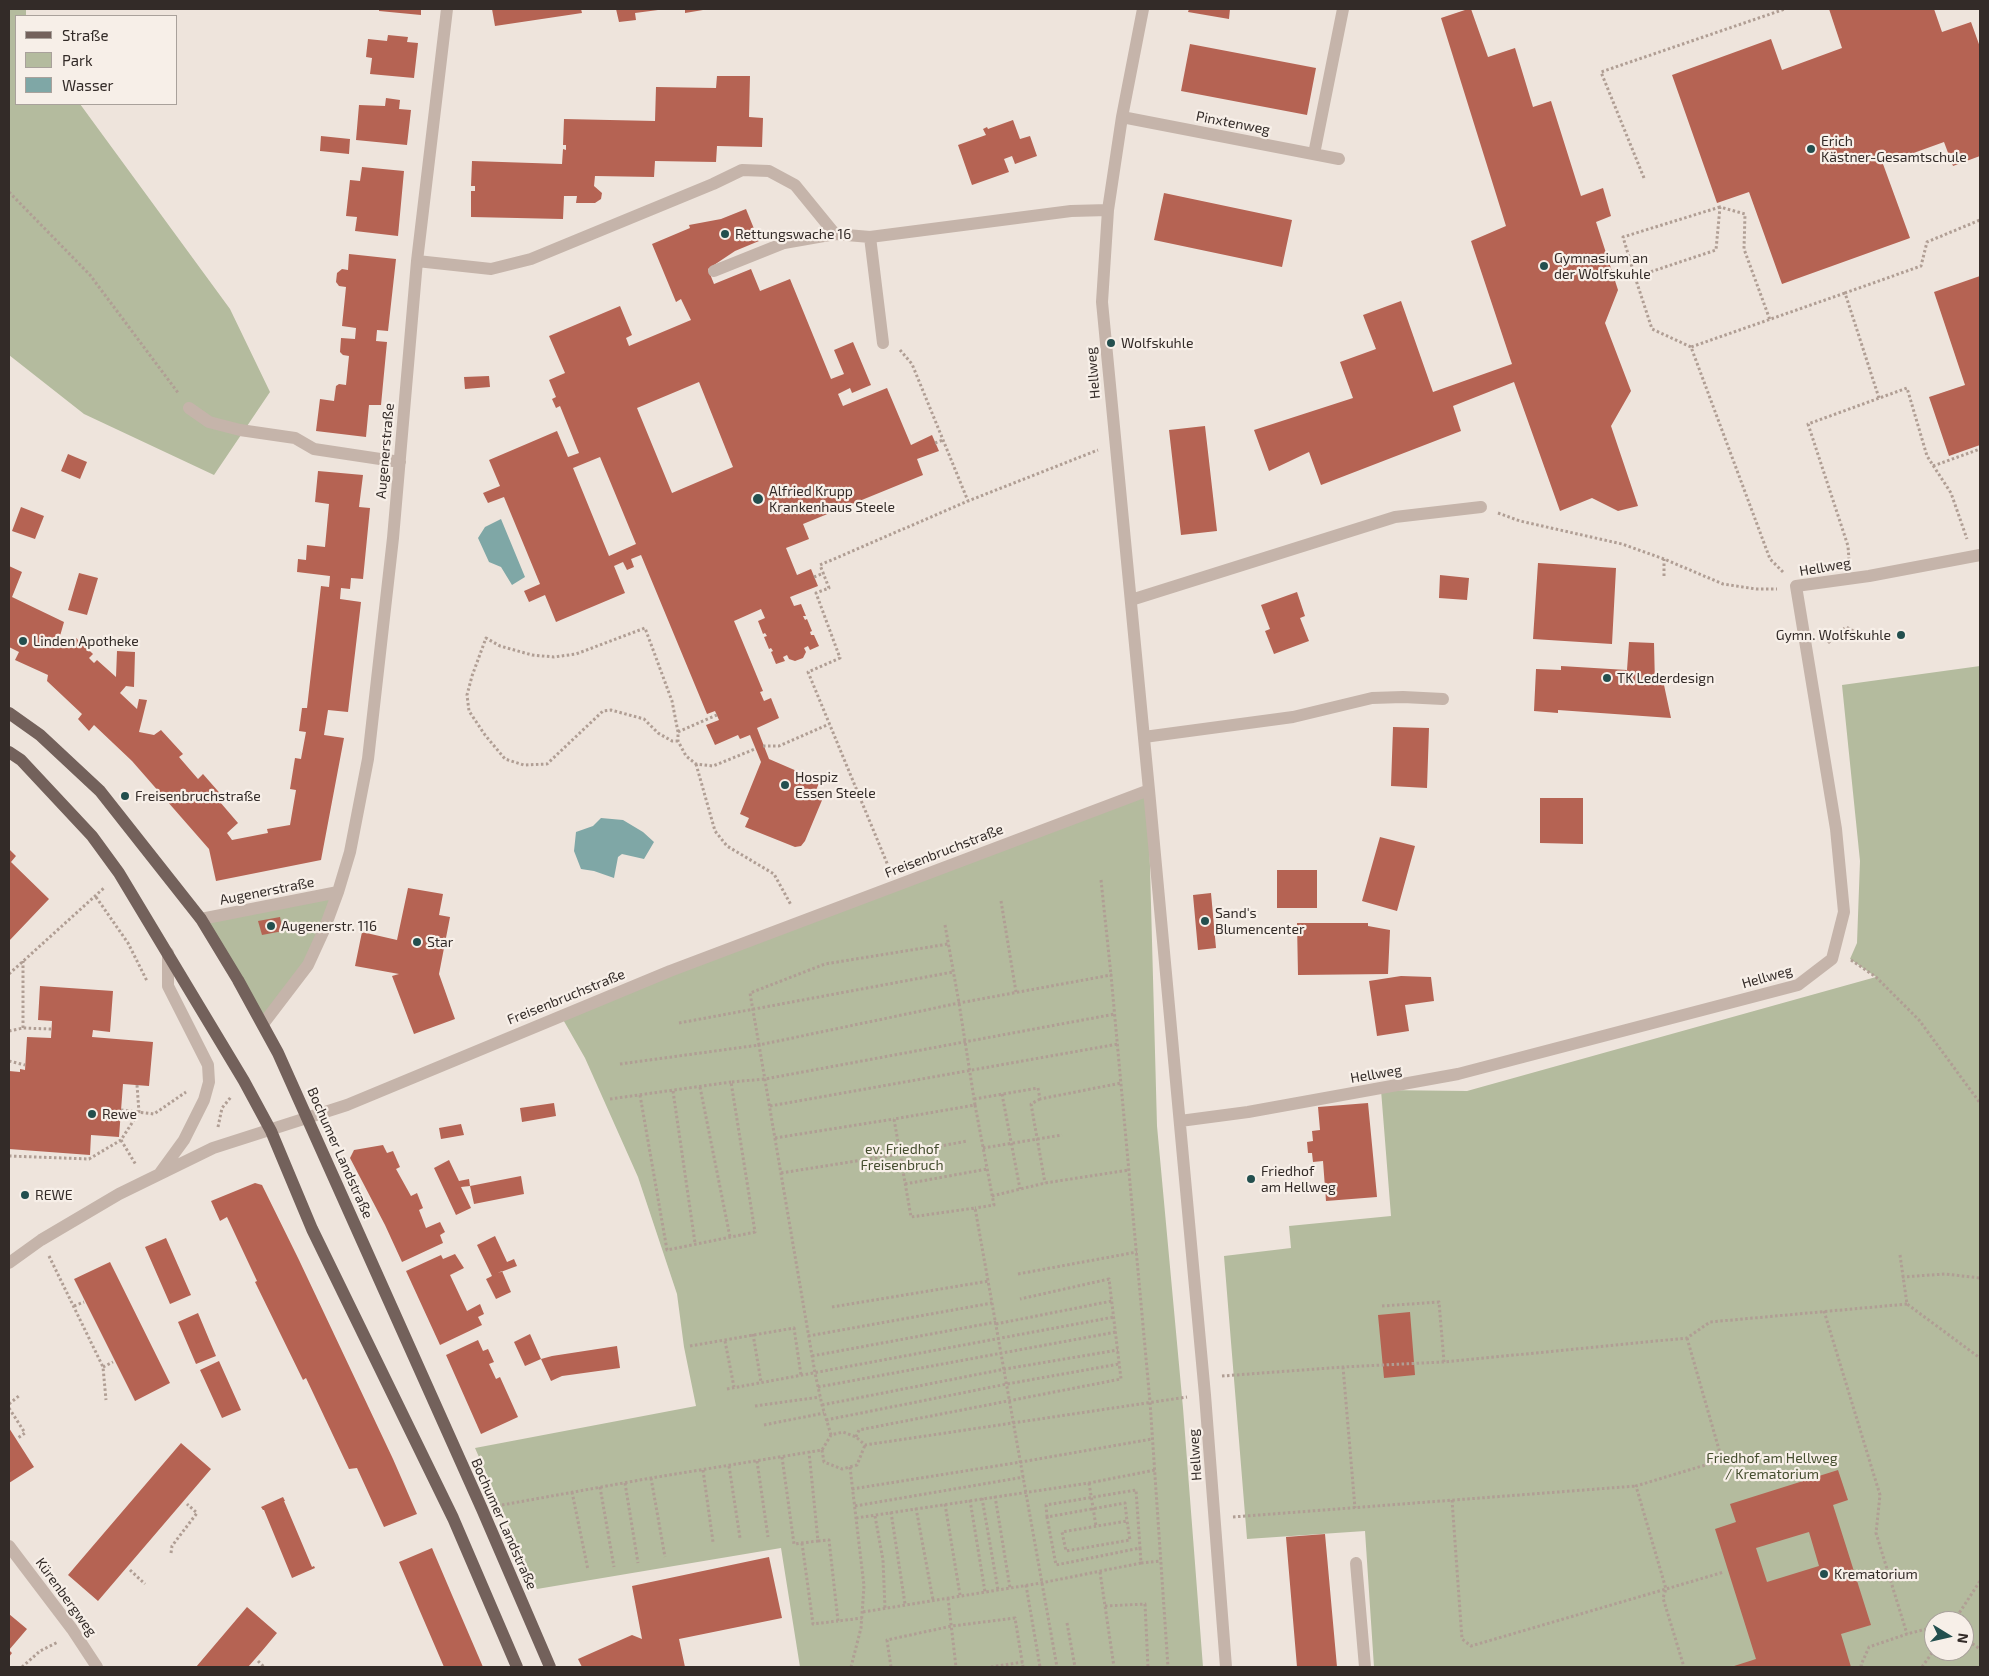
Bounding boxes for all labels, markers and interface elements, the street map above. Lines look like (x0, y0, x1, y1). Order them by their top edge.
legend (15, 15, 178, 105)
text: Straße (62, 26, 108, 44)
text: Park (62, 51, 93, 69)
text: Wasser (62, 76, 114, 94)
street label: Pinxtenweg (1195, 108, 1271, 138)
place label: Erich Kästner-Gesamtschule (1821, 133, 1967, 166)
marker: Erich Kästner-Gesamtschule (1805, 143, 1817, 155)
place label: Rettungswache 16 (735, 226, 851, 242)
marker: Rettungswache 16 (719, 228, 731, 240)
place label: Gymnasium an der Wolfskuhle (1554, 250, 1651, 282)
marker: Gymnasium an der Wolfskuhle (1538, 260, 1550, 272)
place label: Wolfskuhle (1121, 335, 1193, 351)
marker: Wolfskuhle (1105, 337, 1117, 349)
street label: Hellweg (1082, 346, 1104, 400)
street label: Augenerstraße (372, 402, 398, 500)
place label: Alfried Krupp Krankenhaus Steele (769, 483, 895, 516)
marker: Alfried Krupp Krankenhaus Steele (751, 492, 765, 506)
street label: Hellweg (1798, 554, 1852, 580)
place label: Gymn. Wolfskuhle (1776, 627, 1891, 643)
marker: Gymn. Wolfskuhle (1895, 629, 1907, 641)
place label: Linden Apotheke (33, 633, 139, 649)
marker: Linden Apotheke (17, 635, 29, 647)
place label: TK Lederdesign (1617, 670, 1714, 686)
marker: TK Lederdesign (1601, 672, 1613, 684)
place label: Hospiz Essen Steele (795, 769, 876, 802)
marker: Hospiz Essen Steele (779, 779, 791, 791)
place label: Freisenbruchstraße (135, 788, 261, 804)
marker: Freisenbruchstraße (119, 790, 131, 802)
street label: Freisenbruchstraße (882, 821, 1006, 881)
street label: Augenerstraße (218, 874, 316, 908)
place label: Sand's Blumencenter (1215, 905, 1305, 938)
marker: Sand's Blumencenter (1199, 915, 1211, 927)
place label: Augenerstr. 116 (281, 918, 377, 934)
marker: Augenerstr. 116 (265, 920, 277, 932)
place label: Star (427, 934, 453, 950)
marker: Star (411, 936, 423, 948)
street label: Hellweg (1740, 962, 1794, 992)
street label: Freisenbruchstraße (505, 966, 627, 1028)
street label: Hellweg (1349, 1061, 1403, 1087)
street label: Bochumer Landstraße (303, 1085, 377, 1221)
place label: Rewe (102, 1106, 137, 1122)
marker: Rewe (86, 1108, 98, 1120)
park label: ev. Friedhof Freisenbruch (860, 1141, 944, 1174)
place label: Friedhof am Hellweg (1261, 1163, 1336, 1196)
marker: Friedhof am Hellweg (1245, 1173, 1257, 1185)
place label: REWE (35, 1187, 73, 1203)
marker: REWE (19, 1189, 31, 1201)
street label: Hellweg (1185, 1429, 1205, 1481)
park label: Friedhof am Hellweg / Krematorium (1706, 1450, 1838, 1482)
street label: Bochumer Landstraße (467, 1456, 541, 1592)
street label: Kürenbergweg (32, 1554, 100, 1640)
place label: Krematorium (1834, 1566, 1918, 1582)
marker: Krematorium (1818, 1568, 1830, 1580)
north arrow (1924, 1611, 1974, 1661)
text: N (1954, 1632, 1973, 1645)

